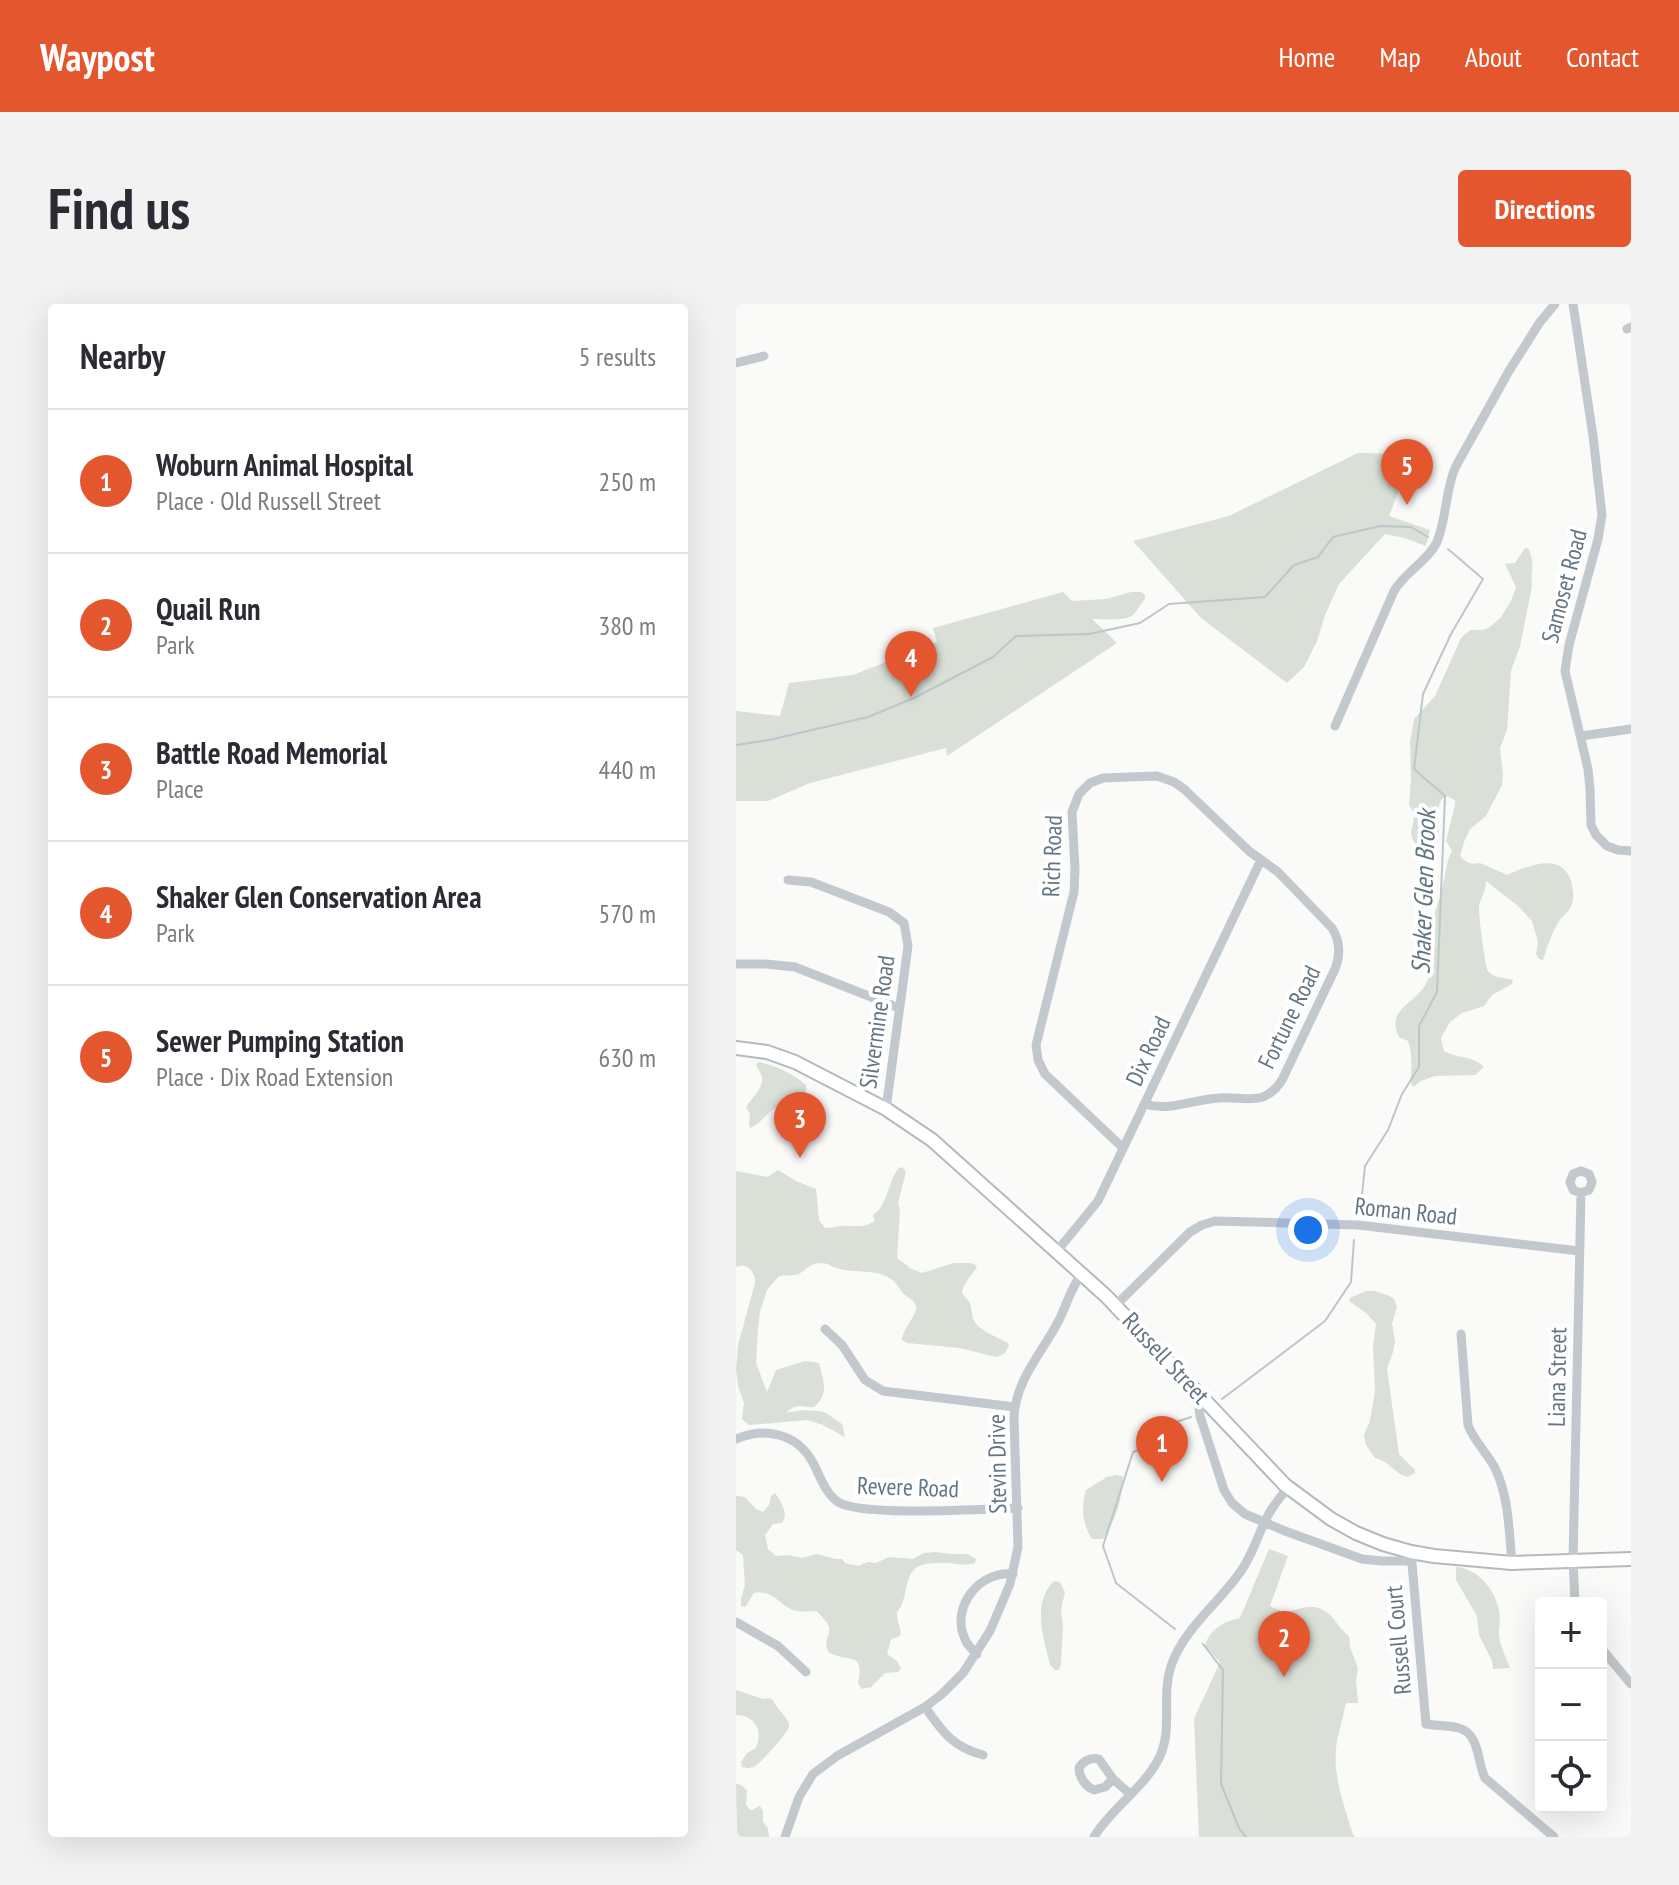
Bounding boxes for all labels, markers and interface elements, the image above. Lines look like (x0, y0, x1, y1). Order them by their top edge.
text: Waypost (40, 32, 155, 81)
text: Home (1279, 38, 1335, 75)
text: Map (1379, 38, 1421, 75)
text: About (1465, 38, 1522, 75)
text: Contact (1566, 38, 1639, 75)
button: Directions (1458, 170, 1631, 247)
text: Find us (48, 172, 190, 244)
text: Nearby (80, 334, 165, 378)
text: 5 results (579, 340, 656, 373)
pin: 5 (1381, 439, 1433, 505)
text: Woburn Animal Hospital (156, 445, 413, 484)
text: 1 (100, 465, 112, 498)
text: 250 m (598, 465, 656, 498)
text: Place · Old Russell Street (156, 484, 381, 517)
street label: Samoset Road (1534, 526, 1594, 646)
text: Quail Run (156, 589, 261, 628)
text: 2 (100, 609, 112, 642)
text: 380 m (598, 609, 656, 642)
text: Park (156, 628, 195, 661)
pin: 4 (885, 631, 937, 697)
text: Battle Road Memorial (156, 733, 387, 772)
text: 3 (100, 753, 112, 786)
text: 440 m (598, 753, 656, 786)
text: Place (156, 772, 204, 805)
water label: Shaker Glen Brook (1404, 806, 1442, 975)
street label: Rich Road (1035, 815, 1069, 897)
text: Shaker Glen Conservation Area (156, 877, 482, 916)
text: 4 (100, 897, 112, 930)
text: 570 m (598, 897, 656, 930)
text: Park (156, 916, 195, 949)
street label: Silvermine Road (852, 953, 902, 1091)
street label: Fortune Road (1251, 960, 1327, 1074)
street label: Dix Road (1118, 1011, 1178, 1091)
text: Sewer Pumping Station (156, 1021, 404, 1060)
text: 5 (100, 1041, 112, 1074)
text: 630 m (598, 1041, 656, 1074)
text: Place · Dix Road Extension (156, 1060, 393, 1093)
pin: 3 (774, 1092, 826, 1158)
street label: Roman Road (1353, 1190, 1459, 1232)
your location (1288, 1210, 1328, 1250)
street label: Russell Street (1116, 1306, 1216, 1411)
street label: Liana Street (1541, 1327, 1573, 1427)
street label: Stevin Drive (981, 1414, 1013, 1514)
pin: 1 (1136, 1416, 1188, 1482)
street label: Revere Road (857, 1470, 959, 1504)
street label: Russell Court (1378, 1584, 1418, 1696)
map controls (1535, 1597, 1607, 1813)
button: + (1535, 1597, 1607, 1669)
pin: 2 (1258, 1611, 1310, 1677)
button: − (1535, 1669, 1607, 1741)
button: locate (1535, 1741, 1607, 1813)

